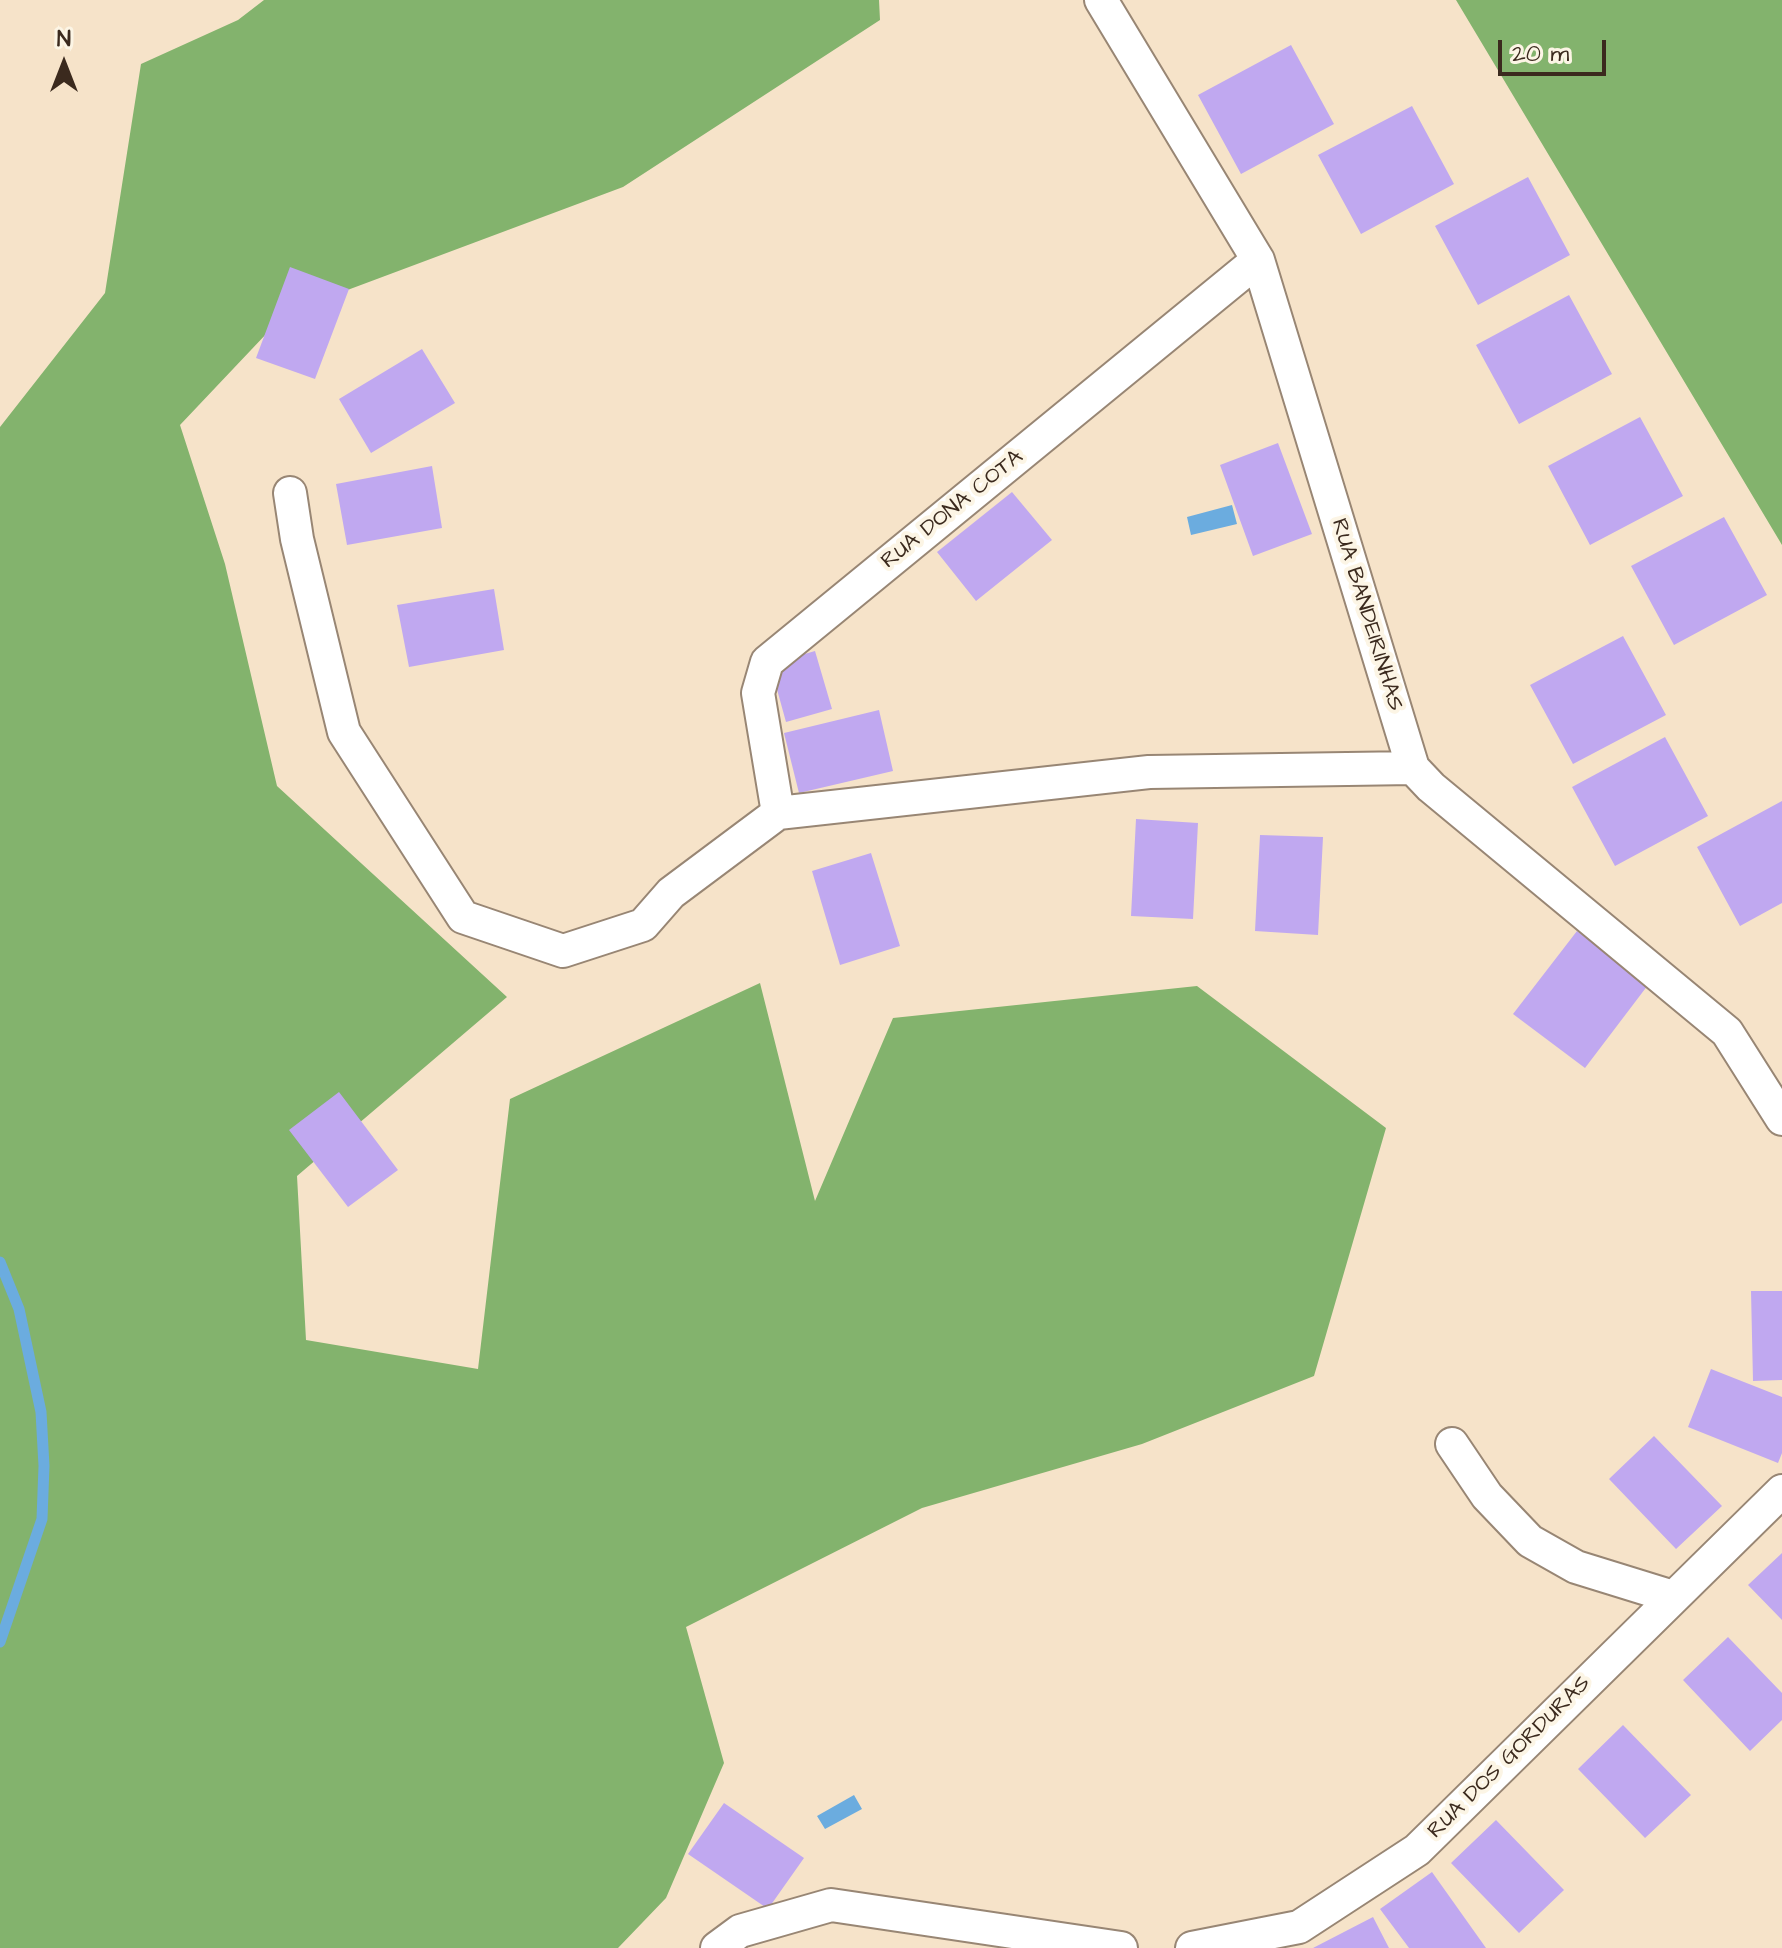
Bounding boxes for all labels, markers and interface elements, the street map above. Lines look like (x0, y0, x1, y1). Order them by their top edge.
north arrow (24, 24, 104, 104)
text: N (57, 24, 71, 55)
scale bar (1502, 24, 1610, 74)
text: 20 m (1512, 37, 1569, 71)
street label: RUA DONA COTA (877, 445, 1029, 575)
street label: RUA BANDEIRINHAS (1324, 516, 1408, 714)
street label: RUA DOS GORDURAS (1423, 1671, 1597, 1845)

